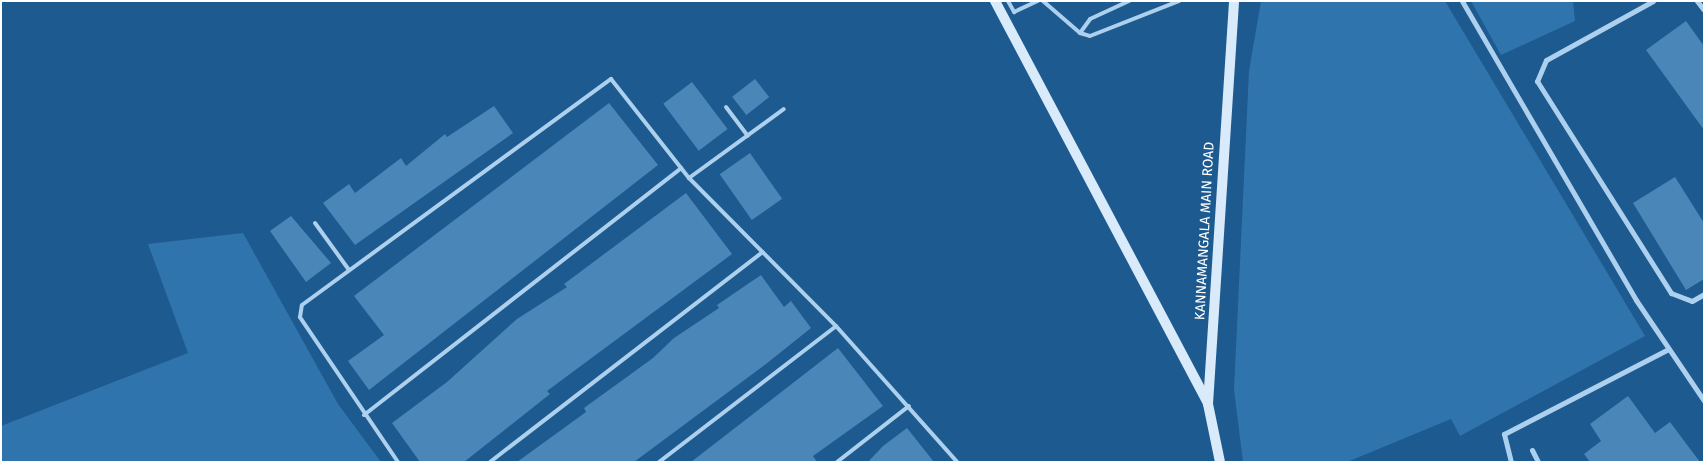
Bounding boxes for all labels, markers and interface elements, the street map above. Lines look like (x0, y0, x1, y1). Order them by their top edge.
street label: KANNAMANGALA MAIN ROAD (1192, 141, 1218, 321)

